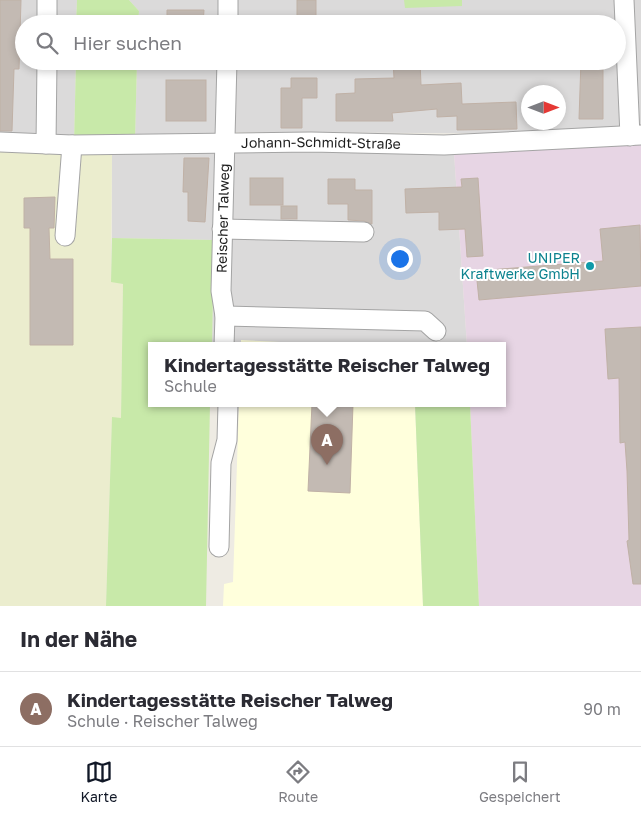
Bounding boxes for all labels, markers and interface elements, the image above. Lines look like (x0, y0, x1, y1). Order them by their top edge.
search box (15, 15, 626, 70)
icon: search (33, 29, 61, 57)
text: Hier suchen (73, 31, 182, 54)
north arrow (521, 85, 566, 130)
street label: Johann-Schmidt-Straße (241, 133, 401, 152)
street label: Reischer Talweg (212, 163, 232, 273)
your location (387, 246, 413, 272)
place label: UNIPER Kraftwerke GmbH (461, 249, 580, 282)
marker: UNIPER Kraftwerke GmbH (584, 260, 596, 272)
popup (148, 342, 506, 407)
text: Kindertagesstätte Reischer Talweg (164, 353, 490, 376)
text: Schule (164, 376, 217, 396)
pin: A (311, 424, 343, 465)
text: In der Nähe (20, 626, 137, 652)
text: Kindertagesstätte Reischer Talweg (67, 688, 393, 711)
text: A (30, 699, 42, 719)
text: 90 m (583, 699, 621, 719)
text: Schule · Reischer Talweg (67, 711, 258, 731)
tab: Karte (80, 758, 117, 805)
tab: Route (278, 758, 318, 805)
tab: Gespeichert (479, 758, 561, 805)

